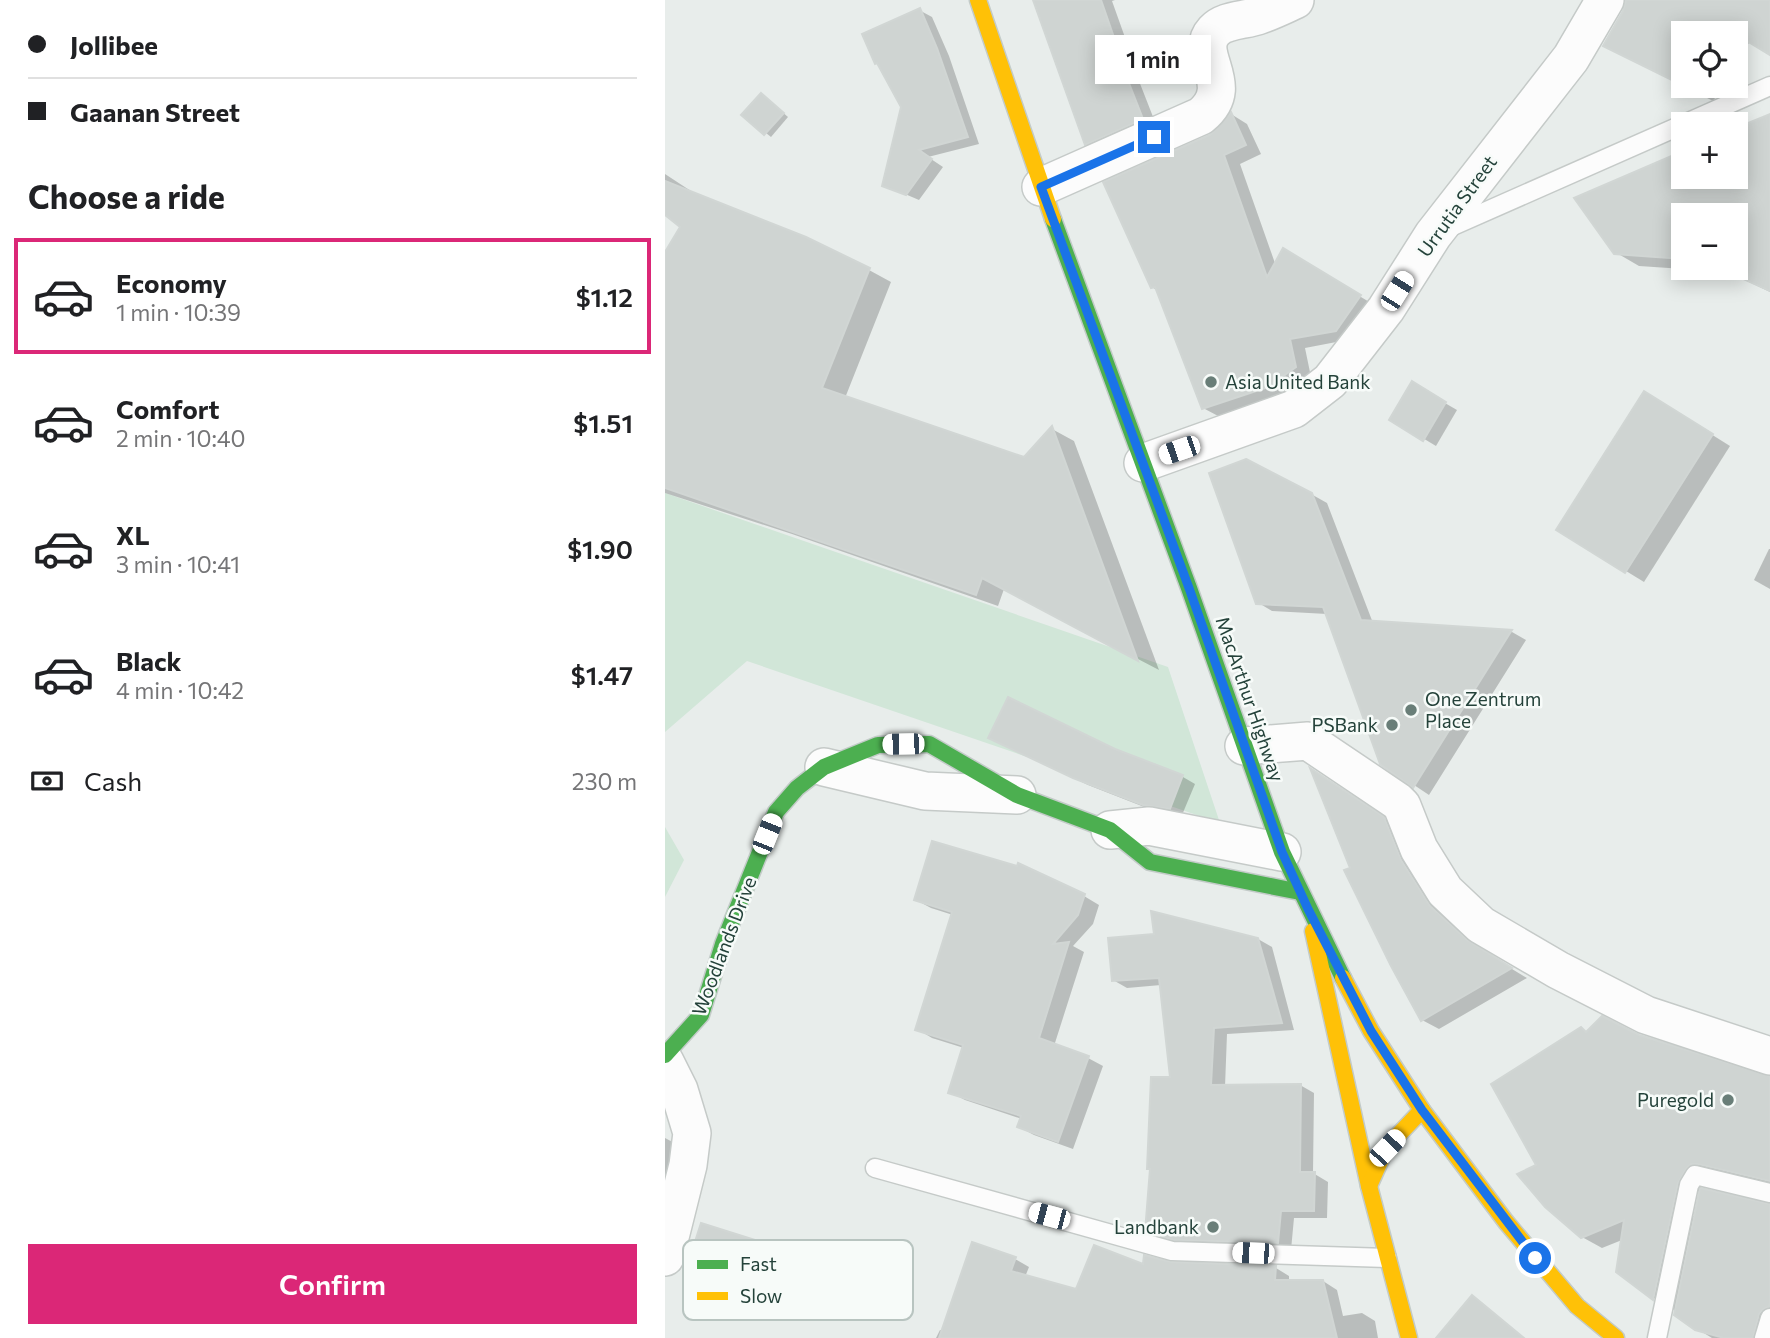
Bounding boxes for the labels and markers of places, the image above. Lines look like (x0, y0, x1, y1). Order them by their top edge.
place label: Asia United Bank (1225, 370, 1371, 393)
marker: Asia United Bank (1203, 374, 1219, 390)
place label: One Zentrum Place (1425, 687, 1541, 732)
marker: One Zentrum Place (1403, 702, 1419, 718)
place label: PSBank (1312, 713, 1378, 736)
marker: PSBank (1384, 717, 1400, 733)
place label: Puregold (1637, 1088, 1714, 1111)
marker: Puregold (1720, 1092, 1736, 1108)
place label: Landbank (1114, 1215, 1199, 1238)
marker: Landbank (1205, 1219, 1221, 1235)

